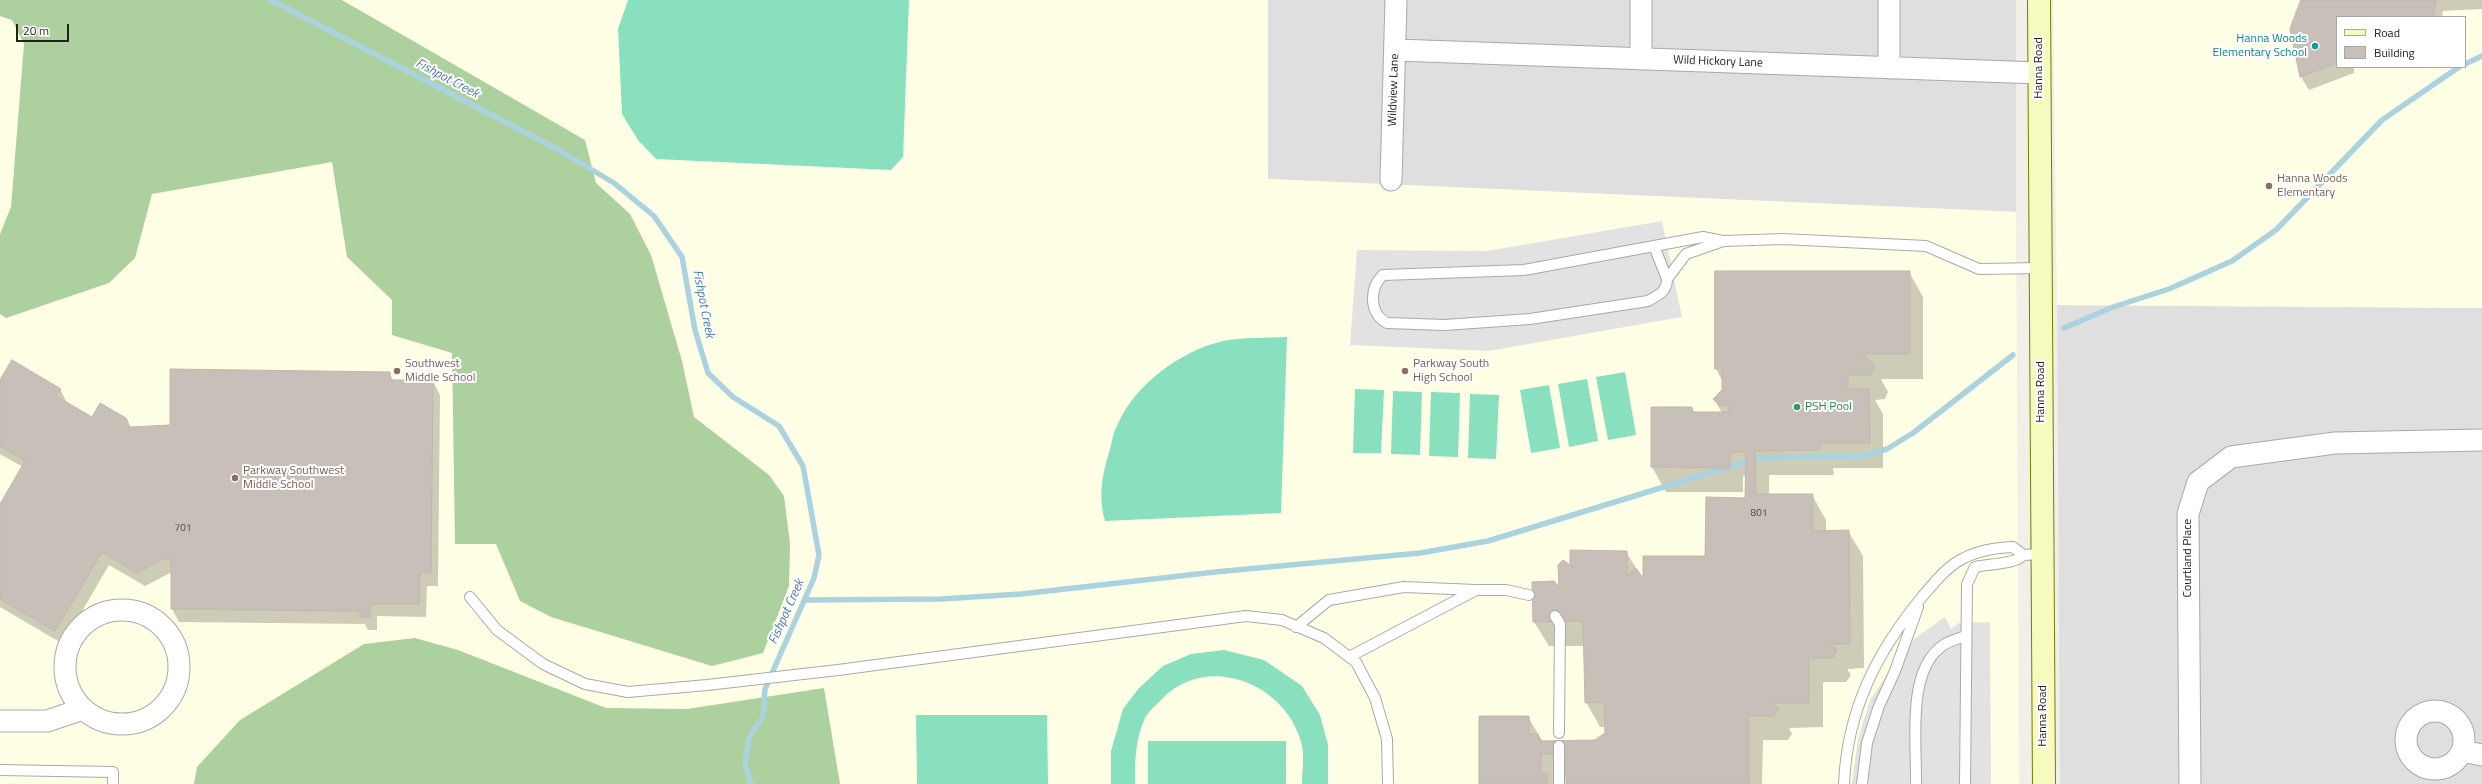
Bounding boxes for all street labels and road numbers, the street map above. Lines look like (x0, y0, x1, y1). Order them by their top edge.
street label: Hanna Road (2032, 37, 2046, 99)
street label: Wildview Lane (1386, 53, 1402, 127)
street label: Wild Hickory Lane (1673, 53, 1763, 71)
street label: Hanna Road (2034, 361, 2048, 423)
street label: Courtland Place (2181, 519, 2195, 597)
street label: Hanna Road (2036, 685, 2050, 747)

